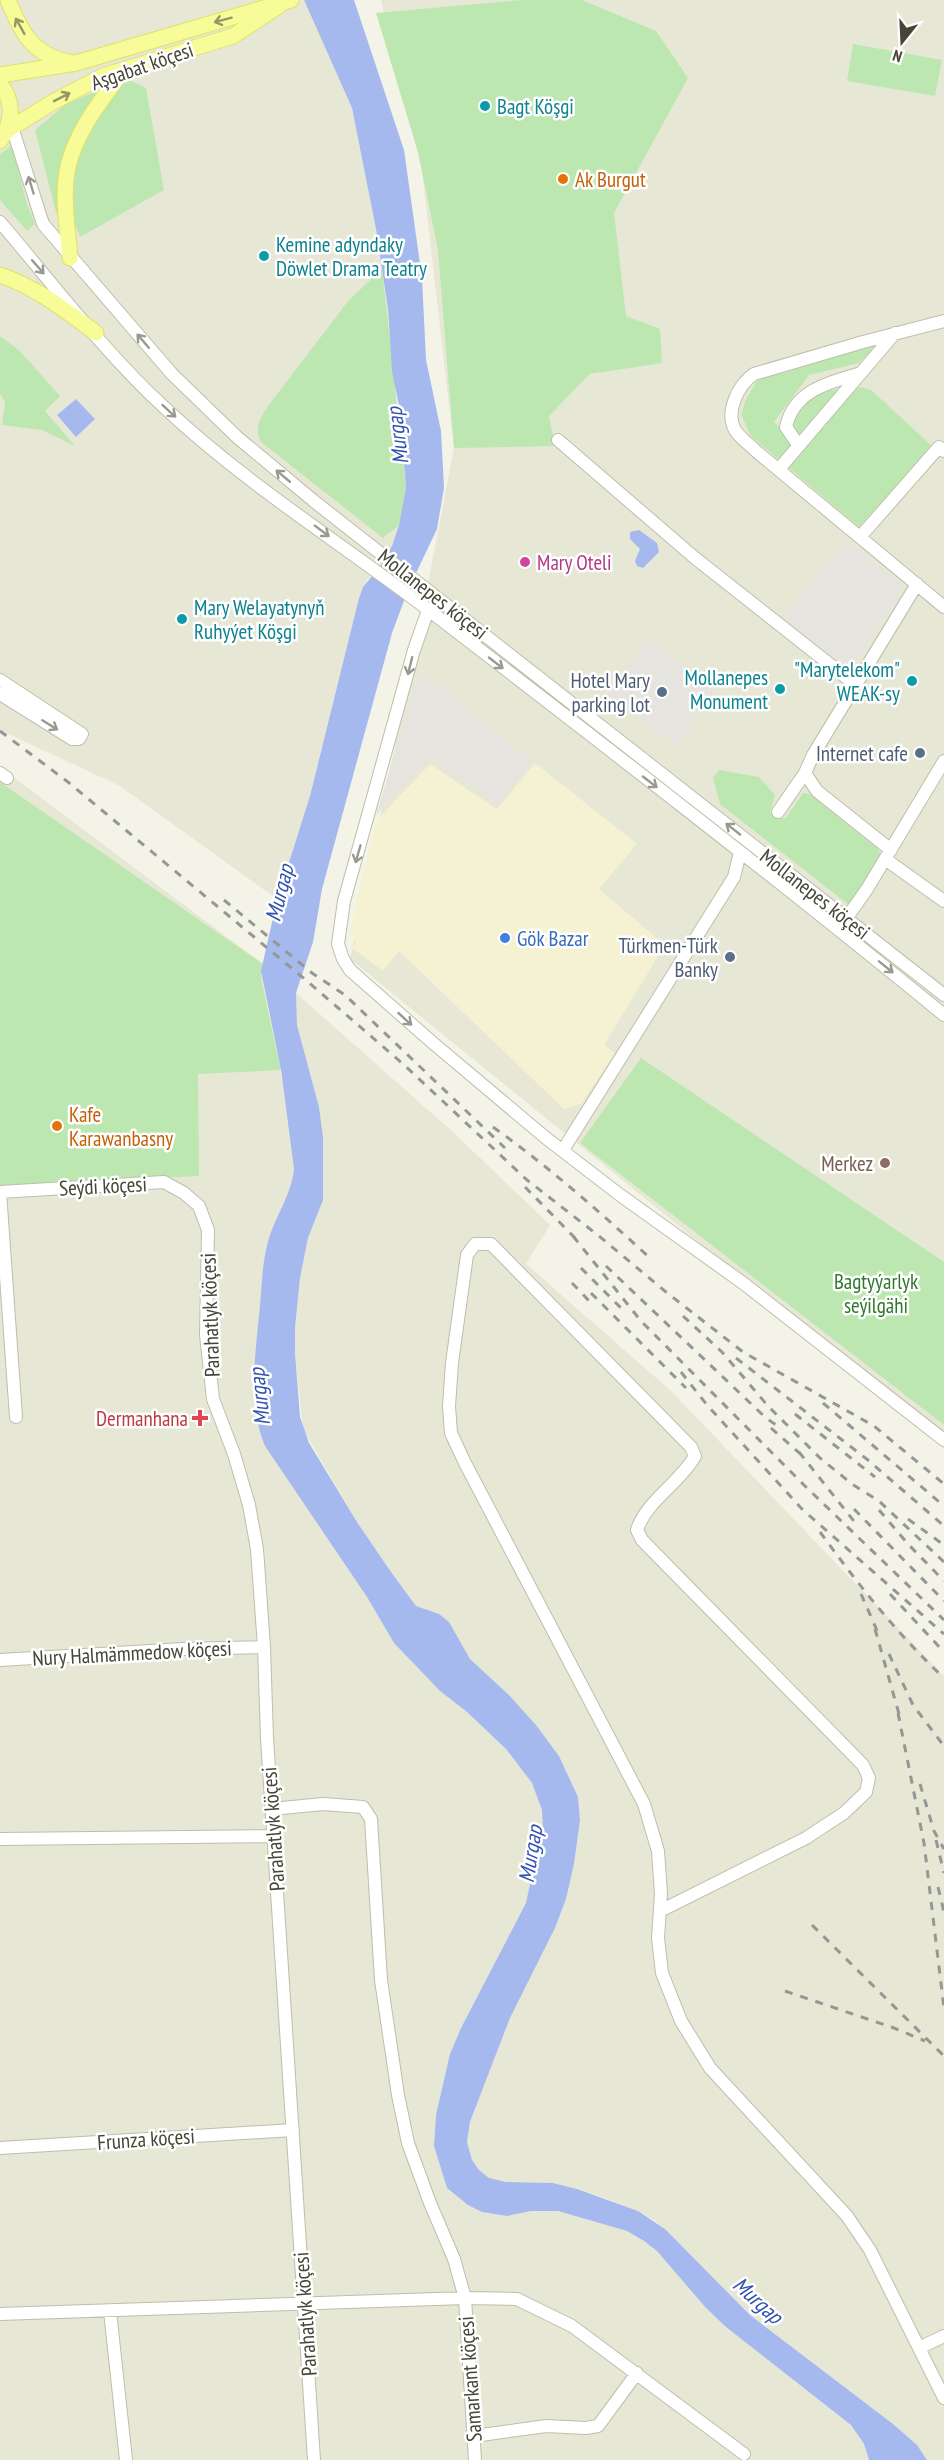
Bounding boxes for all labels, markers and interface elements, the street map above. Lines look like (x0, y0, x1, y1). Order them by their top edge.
north arrow (872, 12, 932, 72)
one-way arrow (214, 14, 233, 26)
one-way arrow (14, 18, 26, 35)
street label: Aşgabat köçesi (87, 36, 197, 96)
text: N (890, 45, 905, 67)
one-way arrow (53, 91, 71, 102)
place label: Bagt Köşgi (497, 93, 574, 120)
marker: Bagt Köşgi (478, 99, 492, 113)
place label: Ak Burgut (575, 166, 646, 193)
marker: Ak Burgut (556, 172, 570, 186)
one-way arrow (25, 176, 36, 195)
place label: Kemine adyndaky Döwlet Drama Teatry (276, 231, 427, 282)
marker: Kemine adyndaky Döwlet Drama Teatry (257, 249, 271, 263)
one-way arrow (31, 259, 45, 274)
one-way arrow (136, 334, 150, 349)
one-way arrow (161, 404, 176, 418)
water label: Murgap (379, 404, 414, 466)
one-way arrow (275, 470, 291, 483)
one-way arrow (314, 525, 330, 538)
street label: Mollanepes köçesi (373, 543, 493, 645)
place label: Mary Oteli (537, 549, 612, 576)
marker: Mary Oteli (518, 555, 532, 569)
place label: Mary Welayatynyň Ruhyýet Köşgi (194, 594, 324, 645)
marker: Mary Welayatynyň Ruhyýet Köşgi (175, 612, 189, 626)
one-way arrow (404, 656, 416, 675)
one-way arrow (488, 656, 504, 669)
place label: "Marytelekom" WEAK-sy (794, 656, 900, 707)
place label: Mollanepes Monument (685, 664, 768, 715)
place label: Hotel Mary parking lot (571, 667, 650, 718)
marker: "Marytelekom" WEAK-sy (905, 674, 919, 688)
marker: Mollanepes Monument (773, 682, 787, 696)
marker: Hotel Mary parking lot (655, 685, 669, 699)
one-way arrow (41, 718, 58, 731)
place label: Internet cafe (816, 740, 908, 767)
marker: Internet cafe (913, 746, 927, 760)
one-way arrow (642, 775, 658, 788)
one-way arrow (725, 823, 741, 836)
street label: Mollanepes köçesi (755, 843, 875, 945)
one-way arrow (352, 844, 363, 863)
water label: Murgap (258, 860, 300, 924)
place label: Gök Bazar (517, 925, 589, 952)
marker: Gök Bazar (498, 931, 512, 945)
place label: Türkmen-Türk Banky (618, 932, 718, 983)
marker: Türkmen-Türk Banky (723, 950, 737, 964)
one-way arrow (878, 961, 894, 974)
one-way arrow (397, 1012, 413, 1025)
place label: Kafe Karawanbasny (69, 1101, 173, 1152)
marker: Kafe Karawanbasny (50, 1119, 64, 1133)
place label: Merkez (821, 1150, 873, 1177)
marker: Merkez (878, 1156, 892, 1170)
street label: Seýdi köçesi (58, 1170, 148, 1202)
street label: Parahatlyk köçesi (194, 1252, 226, 1378)
park label: Bagtyýarlyk seýilgähi (834, 1268, 918, 1319)
water label: Murgap (242, 1366, 276, 1427)
place label: Dermanhana (96, 1405, 188, 1432)
marker: Dermanhana (193, 1411, 207, 1425)
street label: Nury Halmämmedow köçesi (32, 1634, 232, 1672)
street label: Parahatlyk köçesi (255, 1766, 291, 1892)
water label: Murgap (512, 1822, 549, 1885)
street label: Frunza köçesi (96, 2122, 196, 2156)
street label: Parahatlyk köçesi (287, 2251, 323, 2377)
water label: Murgap (727, 2270, 790, 2331)
street label: Samarkant köçesi (452, 2315, 488, 2443)

